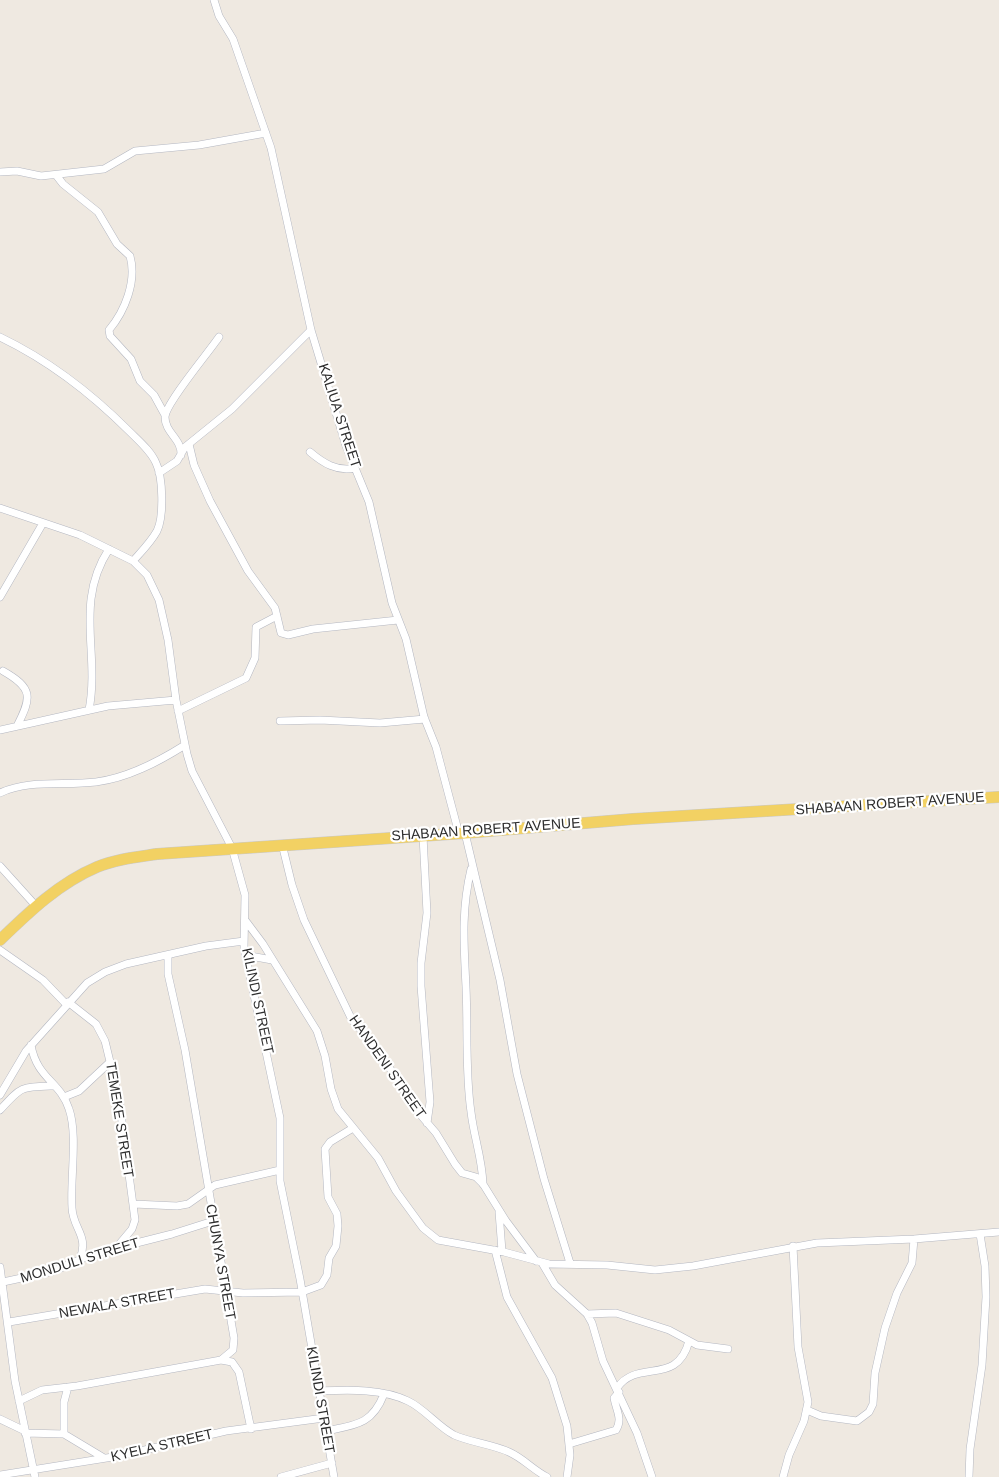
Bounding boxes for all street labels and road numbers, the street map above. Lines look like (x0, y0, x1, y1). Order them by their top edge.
street label: KALIUA STREET (314, 362, 364, 470)
street label: SHABAAN ROBERT AVENUE (795, 789, 985, 819)
street label: SHABAAN ROBERT AVENUE (391, 815, 581, 845)
street label: KILINDI STREET (238, 946, 276, 1056)
street label: HANDENI STREET (345, 1012, 429, 1122)
street label: TEMEKE STREET (102, 1061, 136, 1179)
street label: CHUNYA STREET (202, 1203, 238, 1321)
street label: MONDULI STREET (18, 1235, 142, 1287)
street label: NEWALA STREET (58, 1286, 176, 1322)
street label: KILINDI STREET (302, 1345, 338, 1455)
street label: KYELA STREET (109, 1426, 215, 1466)

